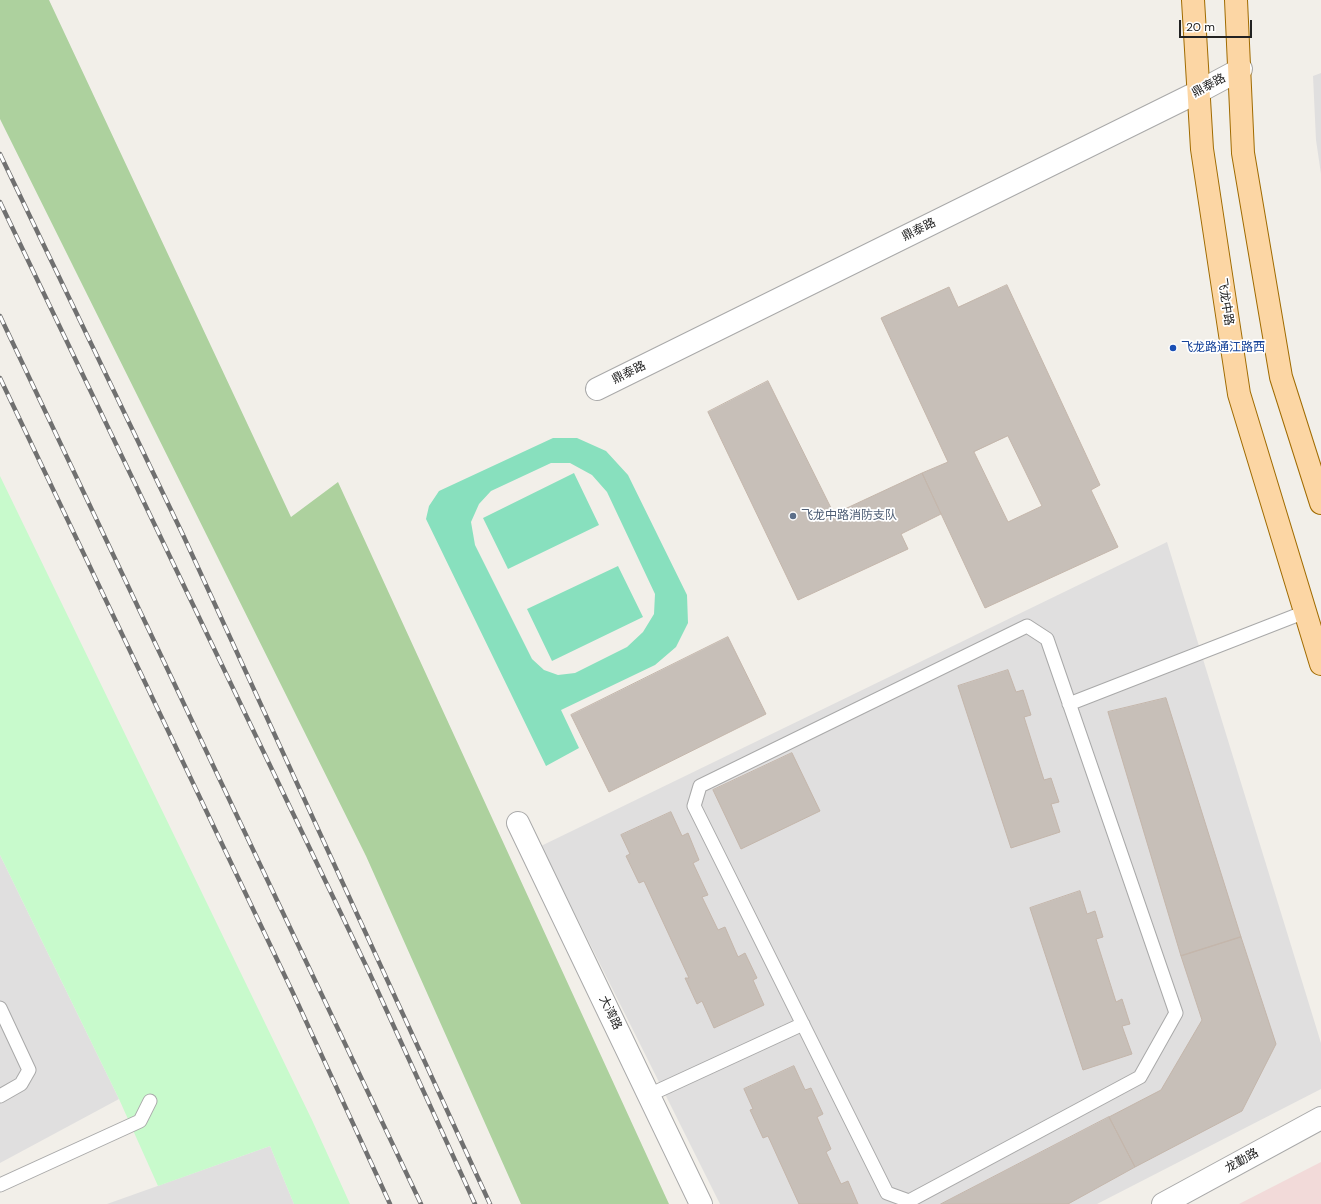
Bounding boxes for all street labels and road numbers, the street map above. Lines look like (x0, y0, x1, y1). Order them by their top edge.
street label: 鼎泰路 (1190, 71, 1228, 101)
street label: 鼎泰路 (900, 216, 938, 244)
street label: 飞龙中路 (1214, 277, 1236, 327)
street label: 鼎泰路 (610, 359, 648, 387)
street label: 大湾路 (596, 994, 624, 1032)
street label: 龙勤路 (1223, 1146, 1261, 1176)

